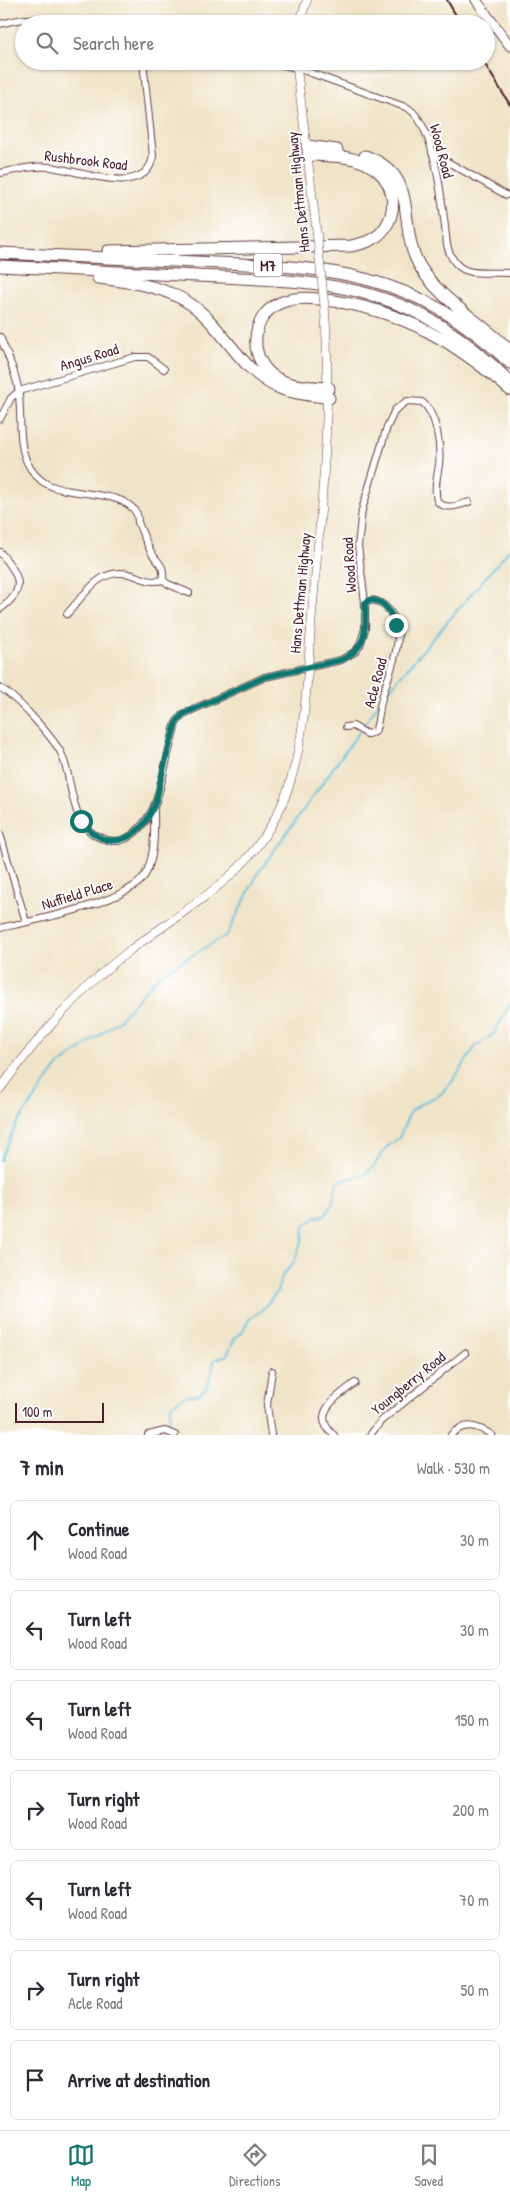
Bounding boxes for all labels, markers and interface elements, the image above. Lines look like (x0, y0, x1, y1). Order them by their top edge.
search box (15, 15, 495, 70)
icon: search (33, 29, 61, 57)
text: Search here (73, 30, 154, 56)
street label: Wood Road (425, 122, 459, 181)
street label: Hans Dettman Highway (281, 131, 315, 253)
street label: Rushbrook Road (43, 145, 129, 176)
road number: M7 (254, 254, 282, 276)
street label: Angus Road (57, 338, 121, 376)
street label: Hans Dettman Highway (284, 532, 316, 654)
street label: Wood Road (337, 537, 361, 593)
route end (385, 614, 408, 637)
street label: Acle Road (358, 655, 392, 710)
route start (70, 810, 93, 833)
street label: Nuffield Place (39, 873, 115, 915)
street label: Youngberry Road (366, 1346, 450, 1420)
scale bar (15, 1400, 104, 1423)
text: 100 m (22, 1402, 52, 1421)
text: 7 min (20, 1453, 64, 1482)
text: Walk · 530 m (417, 1457, 490, 1479)
text: Continue (68, 1516, 129, 1542)
icon: ahead (21, 1526, 49, 1554)
text: 30 m (460, 1529, 489, 1551)
text: Wood Road (68, 1542, 127, 1564)
text: Turn left (68, 1606, 131, 1632)
icon: left (21, 1616, 49, 1644)
text: 30 m (460, 1619, 489, 1641)
text: Wood Road (68, 1632, 127, 1654)
text: Turn left (68, 1696, 131, 1722)
icon: left (21, 1706, 49, 1734)
text: 150 m (455, 1709, 489, 1731)
text: Wood Road (68, 1722, 127, 1744)
text: Turn right (68, 1786, 139, 1812)
icon: right (21, 1796, 49, 1824)
text: 200 m (453, 1799, 489, 1821)
text: Wood Road (68, 1812, 127, 1834)
text: Turn left (68, 1876, 131, 1902)
icon: left (21, 1886, 49, 1914)
text: 70 m (459, 1889, 489, 1911)
text: Wood Road (68, 1902, 127, 1924)
text: Turn right (68, 1966, 139, 1992)
icon: right (21, 1976, 49, 2004)
text: 50 m (461, 1979, 489, 2001)
text: Acle Road (68, 1992, 123, 2014)
icon: arrive (21, 2066, 49, 2094)
text: Arrive at destination (68, 2067, 210, 2093)
tab: Map (67, 2141, 95, 2190)
tab: Directions (229, 2141, 280, 2190)
tab: Saved (414, 2141, 443, 2190)

